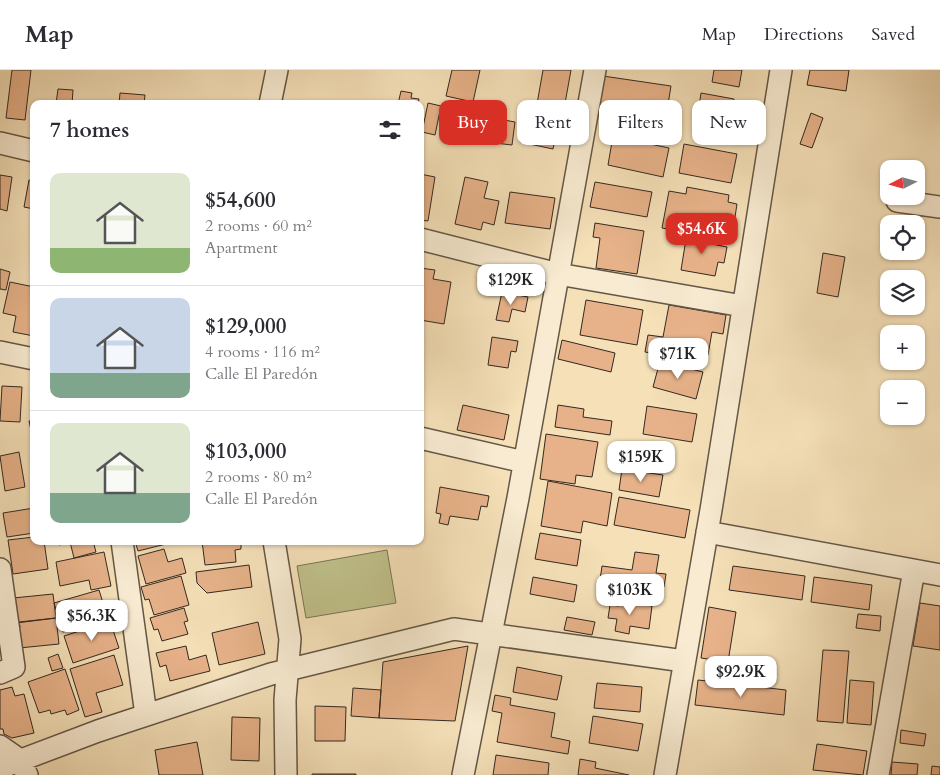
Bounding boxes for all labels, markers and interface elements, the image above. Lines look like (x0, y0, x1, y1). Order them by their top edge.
text: Map (25, 18, 74, 51)
text: Map (702, 22, 736, 47)
text: Directions (764, 22, 843, 47)
text: Saved (871, 22, 915, 47)
chip: Buy (439, 100, 507, 145)
chip: Rent (517, 100, 589, 145)
chip: Filters (599, 100, 682, 145)
chip: New (692, 100, 766, 145)
text: 7 homes (50, 116, 129, 145)
icon: filters (376, 116, 404, 144)
north arrow (880, 160, 925, 205)
map controls (880, 160, 925, 425)
text: $54,600 (205, 186, 276, 215)
icon: home (90, 193, 150, 253)
pin: $54.6K (661, 212, 743, 255)
text: 2 rooms · 60 m² (205, 215, 312, 237)
button: locate (880, 215, 925, 260)
text: $54.6K (677, 218, 727, 240)
text: Apartment (205, 237, 278, 259)
pin: $129K (476, 264, 546, 306)
text: $129K (488, 269, 534, 291)
button: layers (880, 270, 925, 315)
text: $129,000 (205, 312, 286, 341)
icon: home (90, 318, 150, 378)
button: + (880, 325, 925, 370)
pin: $71K (648, 338, 708, 380)
text: 4 rooms · 116 m² (205, 341, 320, 363)
text: $71K (659, 343, 697, 365)
text: Calle El Paredón (205, 363, 318, 385)
button: − (880, 380, 925, 425)
text: $103,000 (205, 437, 286, 466)
pin: $159K (606, 440, 676, 483)
icon: home (90, 443, 150, 503)
text: $159K (618, 446, 664, 468)
text: 2 rooms · 80 m² (205, 466, 312, 488)
text: Calle El Paredón (205, 488, 318, 510)
pin: $103K (595, 574, 665, 616)
text: $103K (607, 579, 653, 601)
pin: $56.3K (51, 600, 133, 642)
text: $56.3K (67, 605, 117, 627)
pin: $92.9K (700, 656, 782, 698)
text: $92.9K (716, 661, 766, 683)

